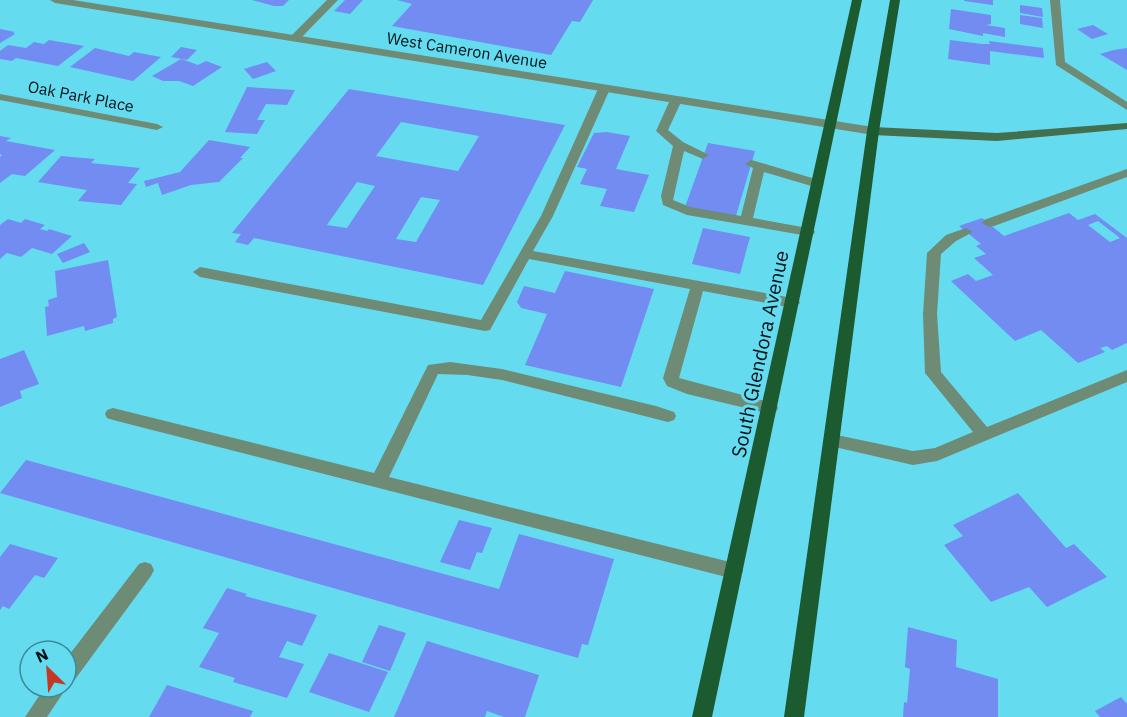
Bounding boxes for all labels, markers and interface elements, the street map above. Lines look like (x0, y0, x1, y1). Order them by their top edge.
street label: West Cameron Avenue (385, 27, 549, 73)
street label: Oak Park Place (26, 76, 136, 116)
street label: South Glendora Avenue (724, 248, 795, 460)
north arrow (18, 639, 78, 699)
text: N (32, 644, 51, 667)

